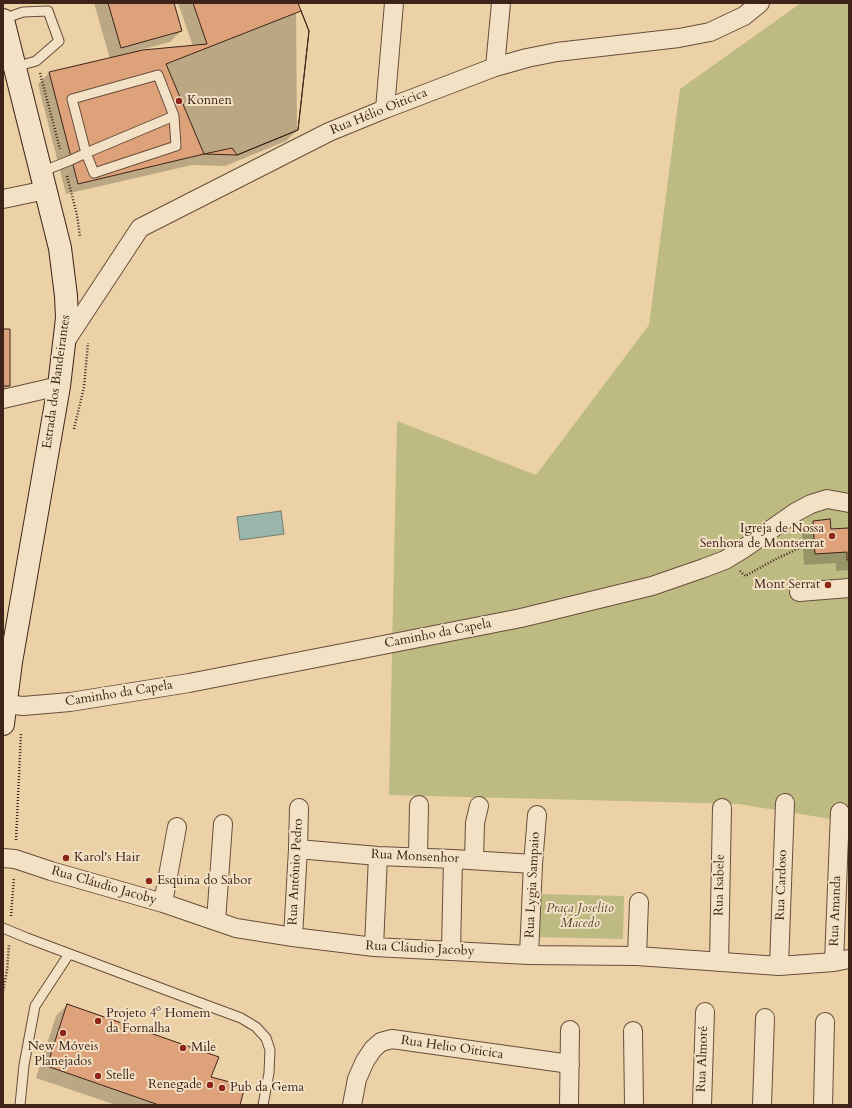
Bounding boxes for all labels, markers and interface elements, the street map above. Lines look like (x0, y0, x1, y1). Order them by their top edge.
street label: Rua Hélio Oiticica (328, 85, 430, 139)
place label: Konnen (187, 93, 232, 109)
marker: Konnen (174, 96, 184, 106)
street label: Estrada dos Bandeirantes (40, 314, 74, 450)
place label: Igreja de Nossa Senhora de Montserrat (700, 521, 824, 552)
marker: Igreja de Nossa Senhora de Montserrat (827, 531, 837, 541)
place label: Mont Serrat (754, 577, 820, 593)
marker: Mont Serrat (823, 580, 833, 590)
street label: Caminho da Capela (383, 616, 493, 652)
street label: Caminho da Capela (64, 678, 174, 710)
street label: Rua Antônio Pedro (285, 818, 307, 926)
street label: Rua Lygia Sampaio (522, 831, 544, 939)
street label: Rua Monsenhor (370, 847, 460, 867)
street label: Rua Cardoso (773, 849, 791, 921)
place label: Karol's Hair (74, 850, 140, 866)
marker: Karol's Hair (61, 853, 71, 863)
street label: Rua Isabele (712, 854, 728, 916)
street label: Rua Cláudio Jacoby (49, 863, 159, 909)
place label: Esquina do Sabor (157, 873, 252, 889)
street label: Rua Amanda (827, 875, 845, 947)
marker: Esquina do Sabor (144, 876, 154, 886)
park label: Praça Joselito Macedo (546, 901, 614, 932)
street label: Rua Cláudio Jacoby (365, 938, 475, 960)
place label: Projeto 4º Homem da Fornalha (106, 1006, 210, 1037)
marker: Projeto 4º Homem da Fornalha (93, 1016, 103, 1026)
street label: Rua Almoré (694, 1026, 712, 1092)
marker: New Móveis Planejados (58, 1028, 68, 1038)
street label: Rua Helio Oiticica (400, 1033, 504, 1063)
place label: New Móveis Planejados (28, 1039, 98, 1070)
place label: Mile (191, 1040, 216, 1056)
marker: Mile (178, 1043, 188, 1053)
place label: Stelle (106, 1068, 135, 1084)
marker: Stelle (93, 1071, 103, 1081)
place label: Renegade (148, 1077, 202, 1093)
marker: Renegade (205, 1080, 215, 1090)
place label: Pub da Gema (230, 1080, 304, 1096)
marker: Pub da Gema (217, 1083, 227, 1093)

